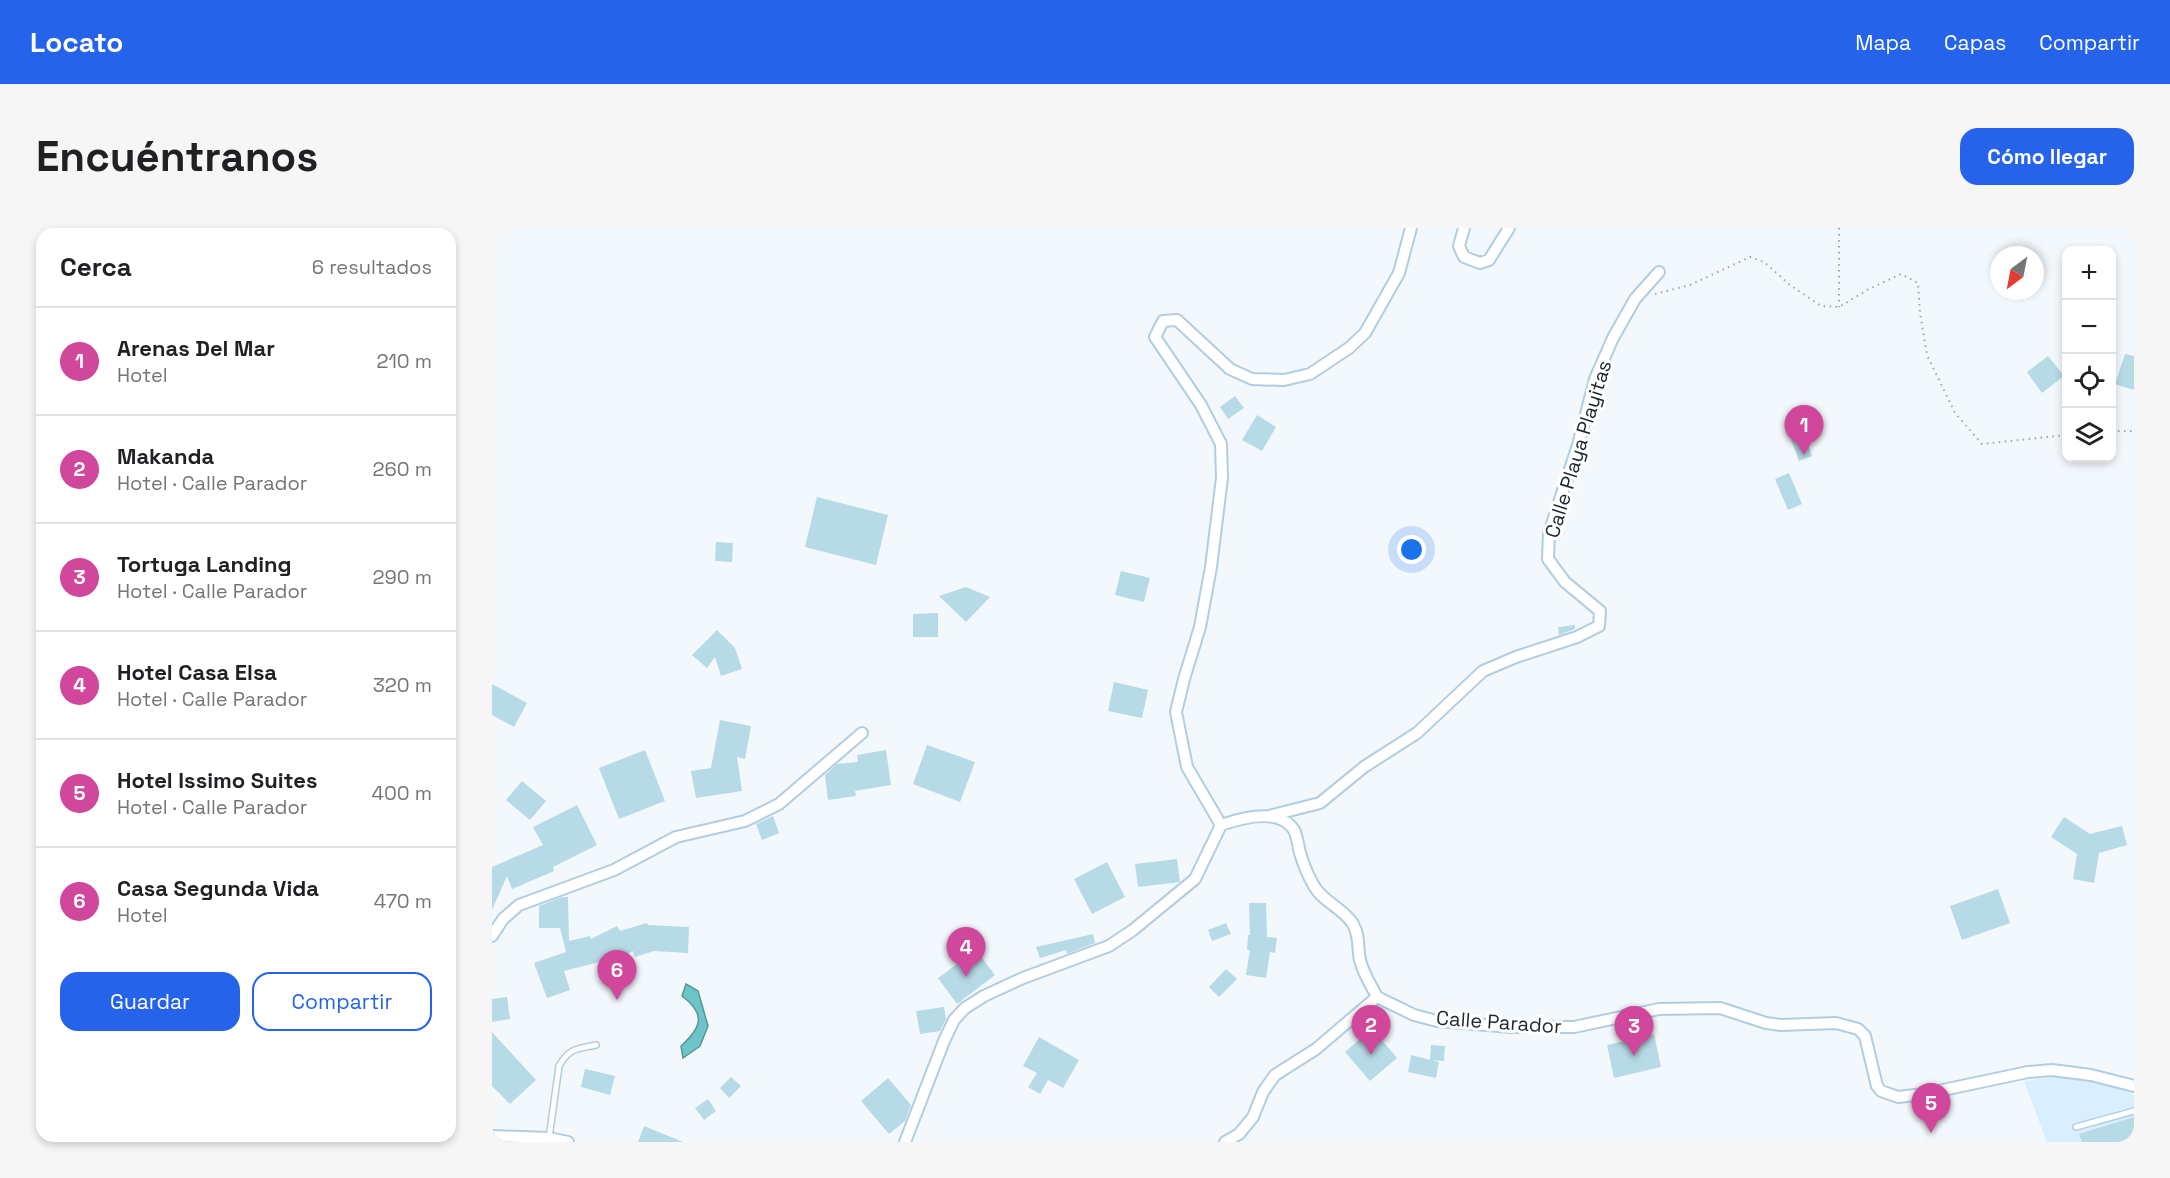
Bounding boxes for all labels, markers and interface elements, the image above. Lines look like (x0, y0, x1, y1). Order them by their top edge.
text: Locato (30, 24, 123, 60)
text: Mapa (1855, 29, 1911, 56)
text: Capas (1944, 29, 2006, 56)
text: Compartir (2039, 29, 2140, 56)
button: Cómo llegar (1960, 128, 2134, 185)
text: Encuéntranos (36, 130, 318, 183)
north arrow (1990, 246, 2044, 300)
map controls (2062, 246, 2116, 462)
button: + (2062, 246, 2116, 300)
text: Cerca (60, 250, 132, 284)
text: 6 resultados (312, 254, 432, 280)
button: − (2062, 300, 2116, 354)
text: Arenas Del Mar (117, 334, 275, 362)
text: 1 (75, 348, 84, 374)
text: 210 m (376, 348, 432, 374)
button: locate (2062, 354, 2116, 408)
street label: Calle Playa Playitas (1539, 357, 1617, 541)
text: Hotel (117, 362, 168, 388)
pin: 1 (1784, 406, 1824, 455)
button: layers (2062, 408, 2116, 462)
text: Makanda (117, 442, 214, 470)
text: 2 (74, 456, 85, 482)
text: 260 m (373, 456, 432, 482)
text: Hotel · Calle Parador (117, 470, 307, 496)
your location (1397, 535, 1426, 564)
text: Tortuga Landing (117, 550, 292, 578)
text: 3 (73, 564, 86, 590)
text: 290 m (373, 564, 432, 590)
text: Hotel · Calle Parador (117, 578, 307, 604)
text: Hotel Casa Elsa (117, 658, 277, 686)
text: 4 (73, 672, 86, 698)
text: 320 m (373, 672, 432, 698)
text: Hotel · Calle Parador (117, 686, 307, 712)
text: Hotel Issimo Suites (117, 766, 317, 794)
text: 5 (74, 780, 86, 806)
text: 400 m (372, 780, 432, 806)
text: Hotel · Calle Parador (117, 794, 307, 820)
text: Casa Segunda Vida (117, 874, 319, 902)
text: 6 (73, 888, 86, 914)
text: 470 m (374, 888, 432, 914)
text: Hotel (117, 902, 168, 928)
pin: 4 (946, 928, 986, 977)
pin: 6 (598, 950, 636, 1000)
button: Guardar (60, 972, 240, 1031)
button: Compartir (252, 972, 432, 1031)
street label: Calle Parador (1435, 1005, 1563, 1039)
pin: 2 (1352, 1006, 1390, 1055)
pin: 3 (1614, 1006, 1654, 1056)
pin: 5 (1912, 1084, 1950, 1133)

